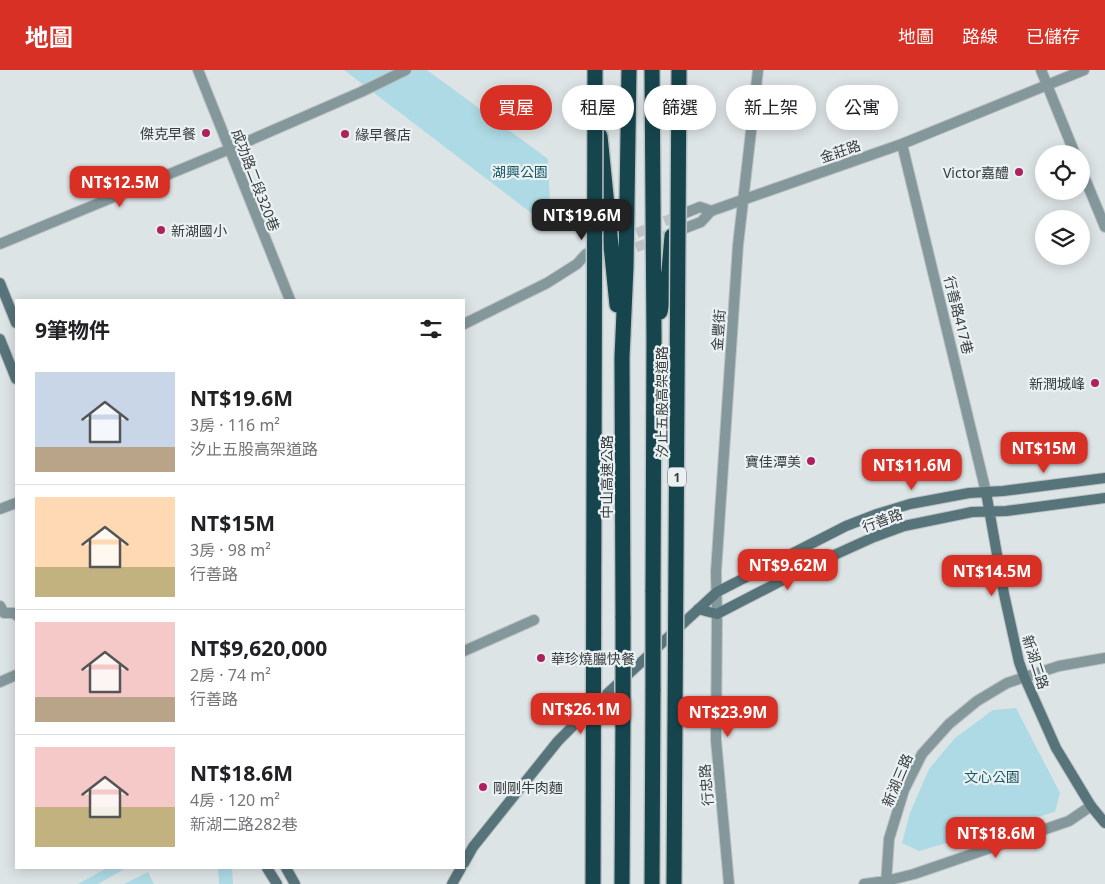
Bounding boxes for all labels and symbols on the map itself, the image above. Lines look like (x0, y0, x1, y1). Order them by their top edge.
place label: 傑克早餐 (140, 124, 196, 143)
place label: 緣早餐店 (355, 125, 411, 144)
street label: 成功路二段320巷 (228, 126, 284, 234)
marker: 傑克早餐 (200, 127, 212, 139)
marker: 緣早餐店 (339, 128, 351, 140)
street label: 金莊路 (817, 135, 863, 167)
park label: 湖興公園 (492, 162, 548, 181)
place label: Victor嘉醴 (943, 163, 1009, 182)
pin: NT$12.5M (68, 166, 172, 208)
marker: Victor嘉醴 (1013, 166, 1025, 178)
pin: NT$19.6M (530, 198, 634, 241)
place label: 新湖國小 (171, 221, 227, 240)
marker: 新湖國小 (155, 224, 167, 236)
street label: 行善路417巷 (940, 274, 978, 356)
street label: 金豐街 (707, 308, 729, 352)
street label: 汐止五股高架道路 (652, 346, 671, 458)
place label: 新潤城峰 (1029, 374, 1085, 393)
marker: 新潤城峰 (1089, 377, 1101, 389)
pin: NT$15M (1003, 432, 1085, 474)
street label: 中山高速公路 (597, 435, 616, 519)
pin: NT$11.6M (860, 448, 964, 491)
place label: 寶佳潭美 (745, 452, 801, 471)
marker: 寶佳潭美 (805, 455, 817, 467)
road number: 1 (668, 468, 686, 487)
street label: 行善路 (859, 504, 905, 536)
pin: NT$9.62M (736, 548, 840, 591)
pin: NT$14.5M (940, 554, 1044, 597)
street label: 新湖二路 (1018, 632, 1054, 692)
place label: 華珍燒臘快餐 (551, 649, 635, 668)
marker: 華珍燒臘快餐 (535, 652, 547, 664)
pin: NT$26.1M (529, 692, 633, 735)
pin: NT$23.9M (676, 696, 780, 738)
street label: 新湖三路 (877, 751, 917, 809)
street label: 行忠路 (695, 763, 717, 807)
park label: 文心公園 (964, 767, 1020, 786)
place label: 剛剛牛肉麵 (493, 778, 563, 797)
marker: 剛剛牛肉麵 (477, 781, 489, 793)
pin: NT$18.6M (944, 816, 1048, 859)

